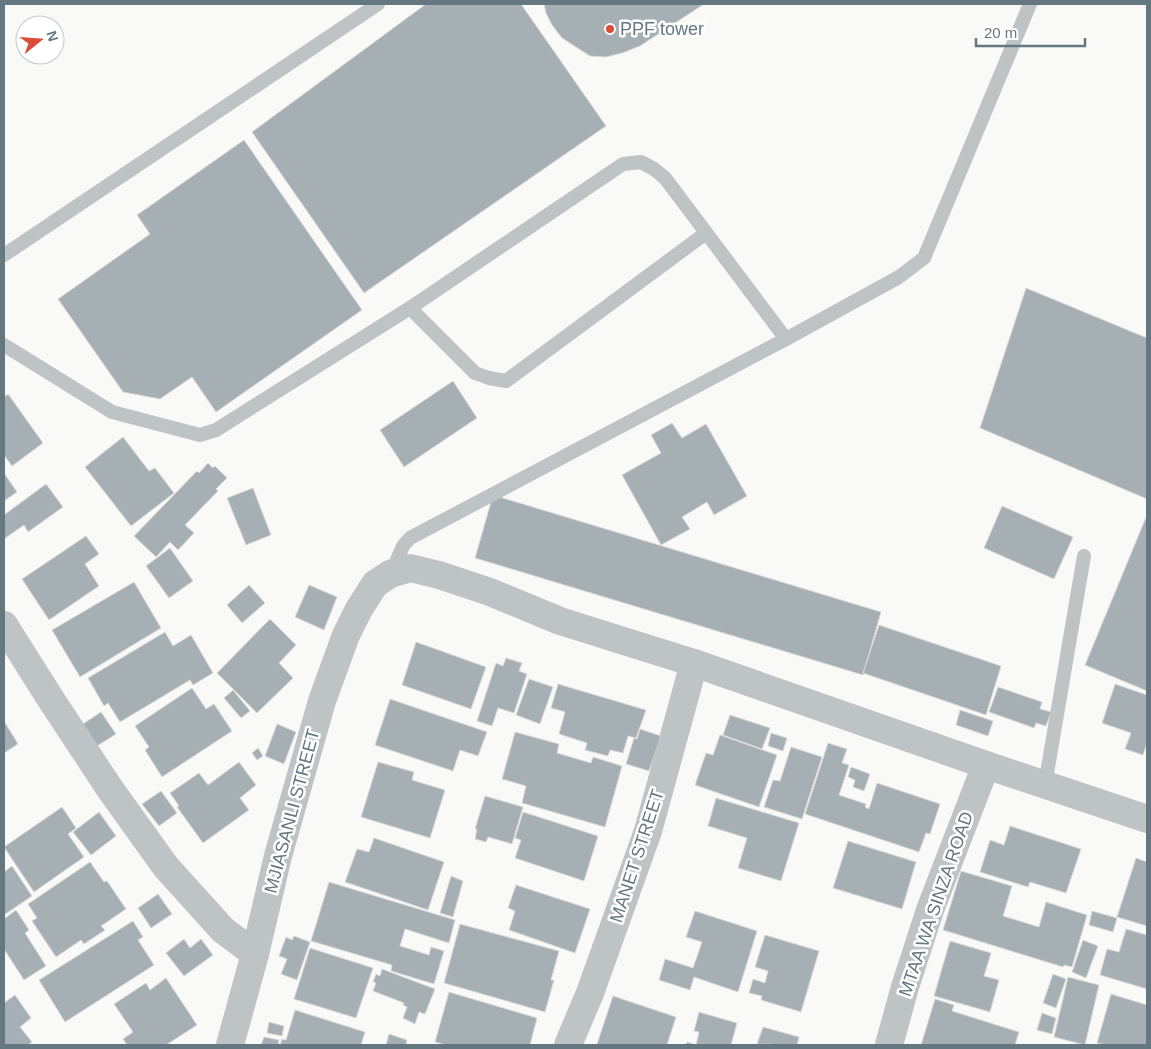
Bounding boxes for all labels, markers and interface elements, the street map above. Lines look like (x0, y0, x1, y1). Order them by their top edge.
north arrow (15, 15, 65, 65)
scale bar (976, 15, 1085, 47)
place label: PPF tower (620, 19, 704, 39)
marker: PPF tower (604, 23, 616, 35)
text: 20 m (984, 24, 1017, 41)
text: N (43, 29, 62, 43)
street label: MJIASANLI STREET (260, 727, 324, 895)
street label: MANET STREET (606, 787, 668, 925)
street label: MTAA WA SINZA ROAD (895, 809, 977, 999)

